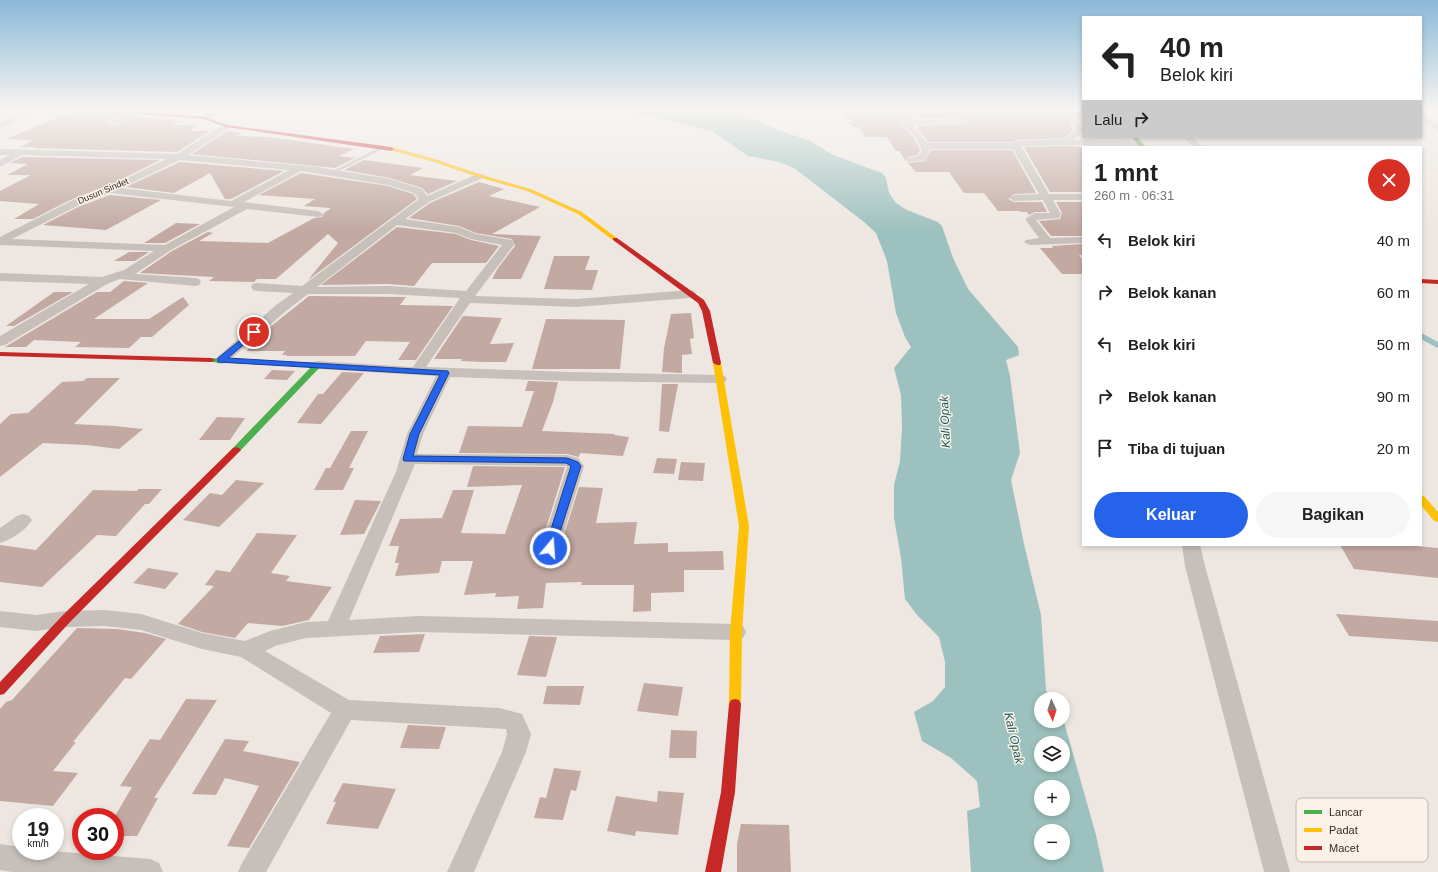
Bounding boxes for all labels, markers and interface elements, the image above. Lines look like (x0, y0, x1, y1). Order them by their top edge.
icon: left (1094, 32, 1146, 84)
text: 40 m (1160, 32, 1224, 63)
text: Belok kiri (1160, 65, 1233, 85)
icon: right (1130, 108, 1152, 130)
text: Lalu (1094, 111, 1122, 128)
text: 1 mnt (1094, 159, 1158, 186)
button: close (1368, 159, 1410, 201)
street label: Dusun Sindet (76, 176, 130, 206)
text: 260 m · 06:31 (1094, 188, 1174, 203)
icon: left (1094, 229, 1116, 251)
text: Belok kiri (1128, 232, 1196, 249)
text: 40 m (1377, 232, 1410, 249)
icon: right (1094, 281, 1116, 303)
text: Belok kanan (1128, 284, 1216, 301)
text: 60 m (1377, 284, 1410, 301)
pin (237, 315, 271, 349)
icon: arrive (243, 321, 265, 343)
icon: left (1094, 333, 1116, 355)
text: Belok kiri (1128, 336, 1196, 353)
text: 50 m (1377, 336, 1410, 353)
icon: right (1094, 385, 1116, 407)
text: Belok kanan (1128, 388, 1216, 405)
text: 90 m (1377, 388, 1410, 405)
water label: Kali Opak (937, 395, 953, 448)
icon: arrive (1094, 437, 1116, 459)
text: Tiba di tujuan (1128, 440, 1225, 457)
text: 20 m (1377, 440, 1410, 457)
button: Keluar (1094, 492, 1248, 538)
button: Bagikan (1256, 492, 1410, 538)
position arrow (529, 527, 571, 569)
north arrow (1034, 692, 1070, 728)
map controls (1034, 692, 1070, 860)
water label: Kali Opak (1001, 711, 1027, 766)
button: layers (1034, 736, 1070, 772)
button: + (1034, 780, 1070, 816)
legend (1296, 798, 1428, 862)
text: Lancar (1329, 806, 1363, 818)
speed limit sign: 30 (72, 808, 124, 860)
text: 19 (27, 818, 49, 840)
button: − (1034, 824, 1070, 860)
text: Padat (1329, 824, 1358, 836)
text: km/h (27, 838, 49, 849)
text: Macet (1329, 842, 1359, 854)

